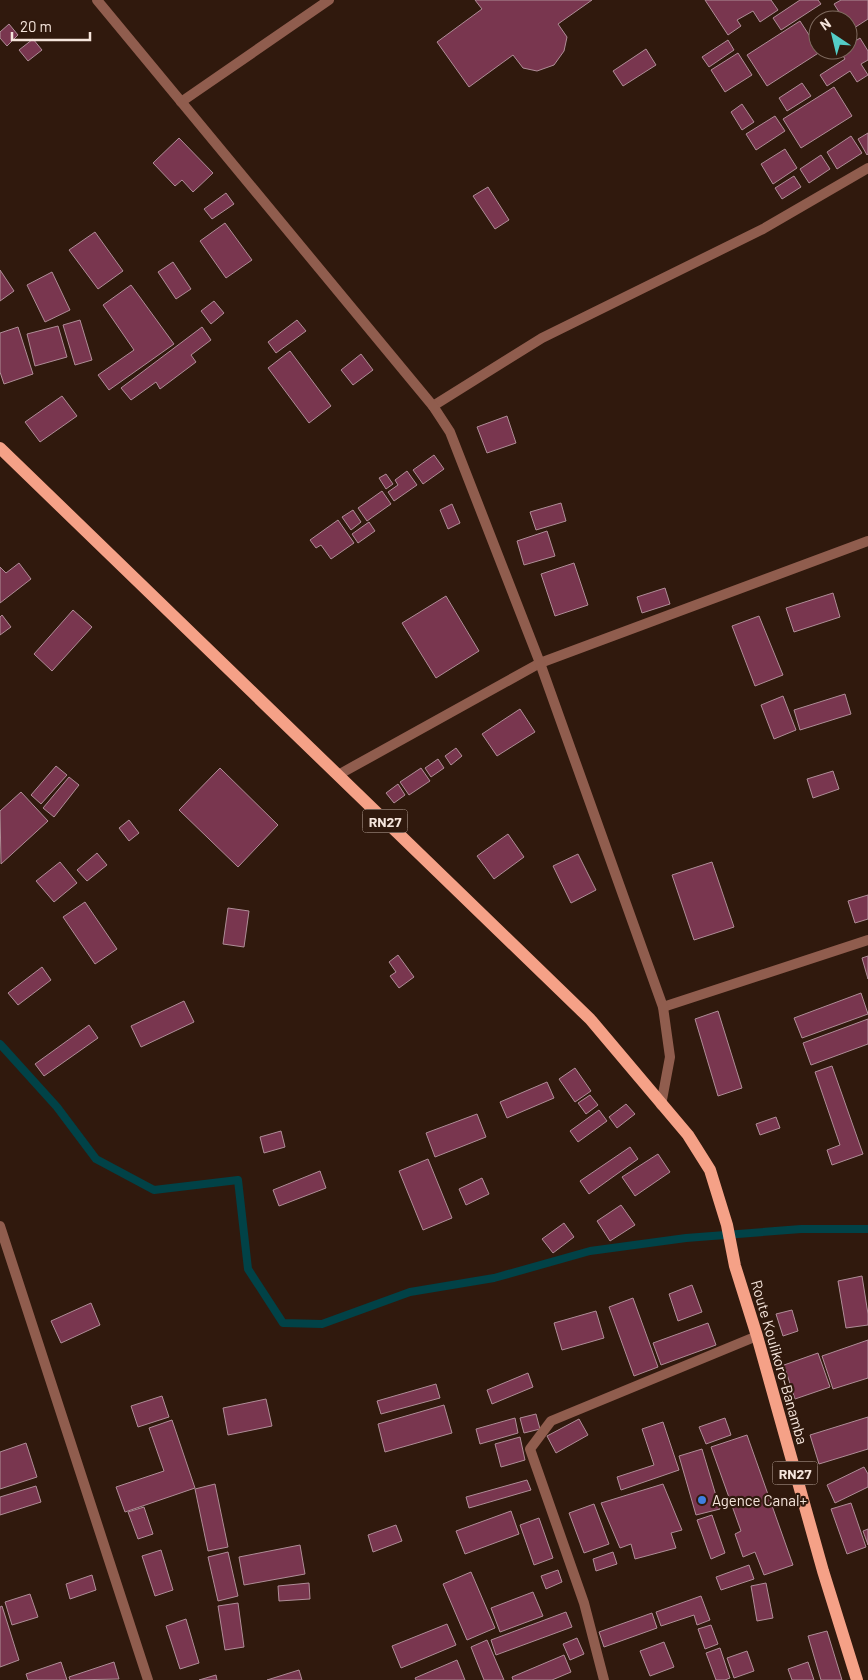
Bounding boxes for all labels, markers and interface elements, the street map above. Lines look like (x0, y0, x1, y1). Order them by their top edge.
scale bar (12, 10, 90, 42)
north arrow (808, 10, 858, 60)
text: N (817, 14, 834, 34)
text: 20 m (20, 17, 52, 35)
road number: RN27 (362, 809, 408, 832)
street label: Route Koulikoro-Banamba (748, 1278, 812, 1446)
road number: RN27 (772, 1462, 818, 1485)
place label: Agence Canal+ (712, 1491, 807, 1509)
marker: Agence Canal+ (696, 1494, 708, 1506)

